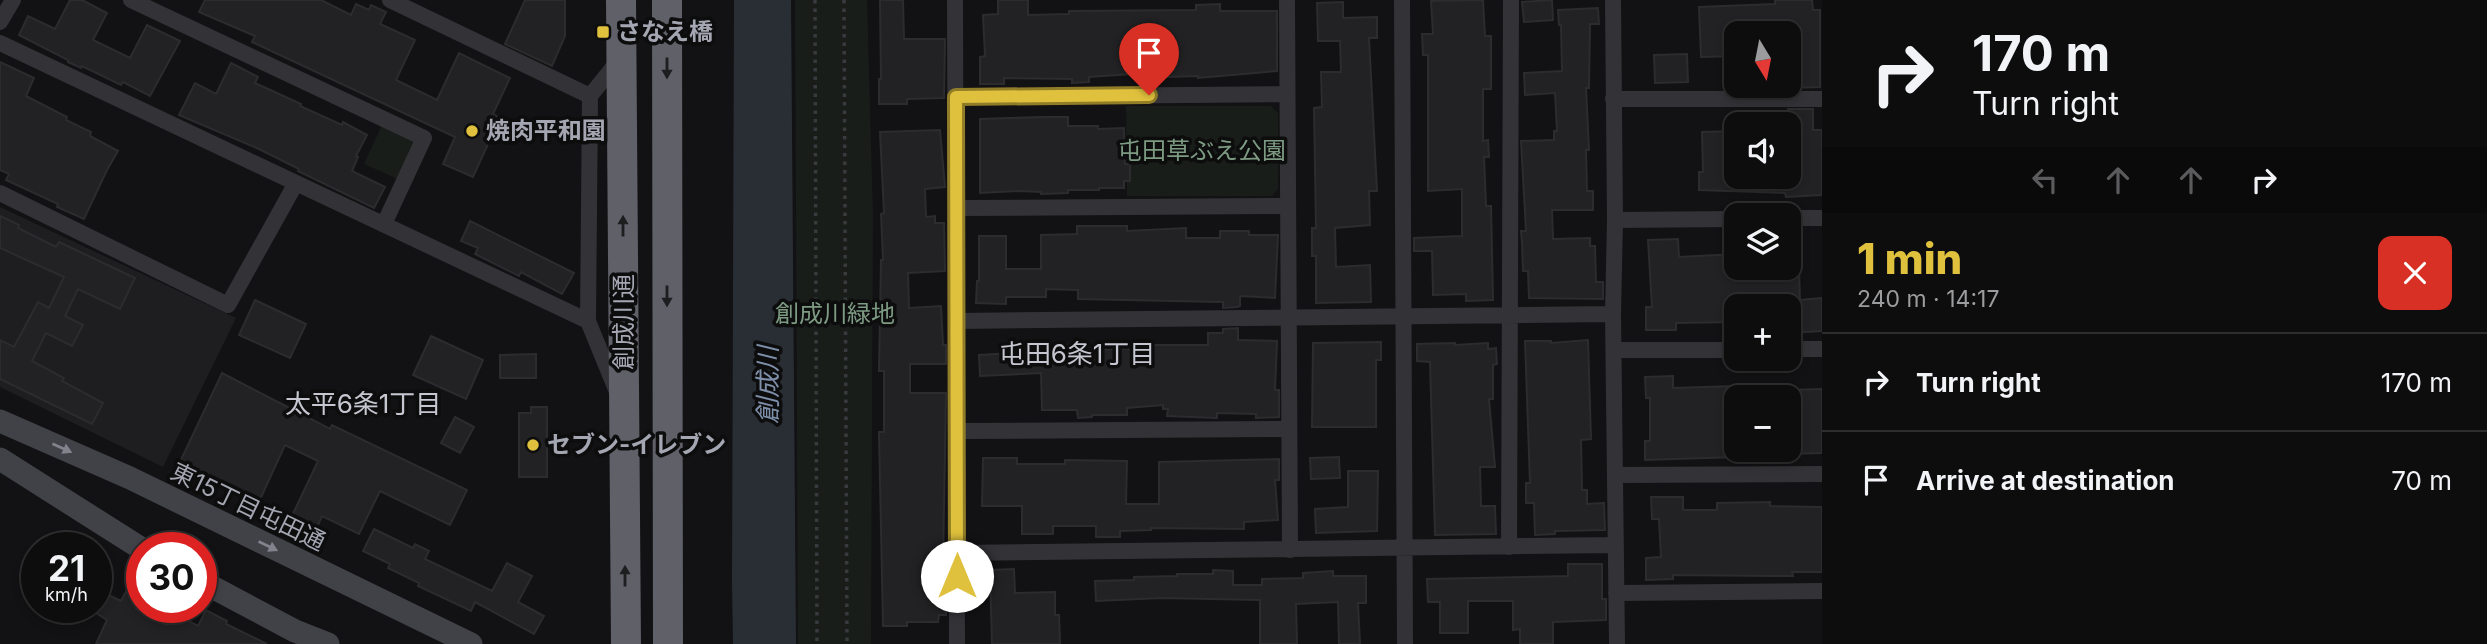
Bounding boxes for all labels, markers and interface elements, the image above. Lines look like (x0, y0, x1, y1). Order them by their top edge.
place label: さなえ橋 (617, 17, 713, 46)
north arrow (1724, 21, 1801, 98)
map controls (1724, 21, 1801, 462)
pin (1119, 23, 1179, 95)
marker: さなえ橋 (595, 24, 611, 40)
text: 170 m (1972, 24, 2110, 83)
icon: right (1857, 28, 1948, 119)
icon: arrive (1130, 34, 1168, 72)
one-way arrow (661, 57, 673, 79)
text: Turn right (1972, 84, 2119, 123)
button: sound (1724, 112, 1801, 189)
place label: 焼肉平和園 (486, 116, 606, 145)
marker: 焼肉平和園 (464, 123, 480, 139)
park label: 屯田草ぶえ公園 (1118, 136, 1286, 165)
icon: left (2026, 161, 2064, 199)
icon: ahead (2099, 161, 2137, 199)
icon: ahead (2172, 161, 2210, 199)
icon: right (2245, 161, 2283, 199)
button: layers (1724, 203, 1801, 280)
one-way arrow (617, 215, 629, 237)
text: 1 min (1857, 233, 1962, 284)
button: close (2378, 236, 2452, 310)
street label: 創成川通 (609, 274, 638, 370)
one-way arrow (661, 285, 673, 307)
text: 240 m · 14:17 (1857, 285, 1999, 313)
button: + (1724, 294, 1801, 371)
park label: 創成川緑地 (775, 299, 895, 328)
district label: 屯田6条1丁目 (999, 338, 1155, 369)
water label: 創成川 (752, 343, 783, 424)
icon: right (1857, 363, 1895, 401)
text: Turn right (1916, 367, 2041, 398)
text: 170 m (2381, 367, 2452, 398)
button: − (1724, 385, 1801, 462)
district label: 太平6条1丁目 (285, 388, 441, 419)
place label: セブン-イレブン (547, 430, 726, 459)
marker: セブン-イレブン (525, 437, 541, 453)
one-way arrow (52, 443, 73, 454)
street label: 東15丁目屯田通 (166, 457, 330, 556)
icon: arrive (1857, 461, 1895, 499)
text: Arrive at destination (1916, 465, 2175, 496)
text: 70 m (2391, 465, 2452, 496)
speed limit sign: 30 (126, 532, 217, 623)
position arrow (920, 539, 994, 613)
one-way arrow (258, 540, 278, 552)
text: 21 (48, 547, 85, 589)
one-way arrow (619, 565, 631, 587)
text: km/h (45, 584, 88, 605)

